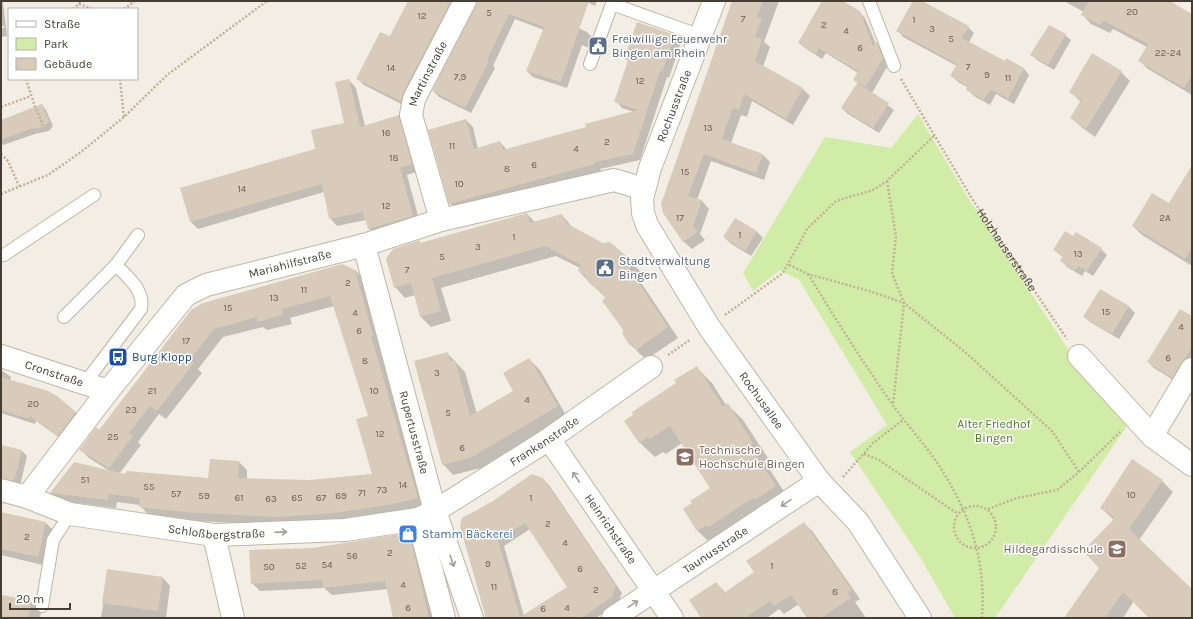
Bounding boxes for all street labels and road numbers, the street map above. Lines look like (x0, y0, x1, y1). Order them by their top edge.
street label: Martinstraße (406, 39, 450, 108)
street label: Rochusstraße (654, 68, 694, 144)
street label: Holzhauserstraße (974, 206, 1040, 294)
street label: Mariahilfstraße (247, 247, 333, 281)
street label: Cronstraße (23, 357, 85, 390)
street label: Rochusallee (736, 369, 786, 432)
street label: Rupertusstraße (396, 389, 432, 476)
street label: Frankenstraße (507, 413, 581, 469)
street label: Heinrichstraße (582, 491, 640, 566)
street label: Schloßbergstraße (167, 521, 265, 542)
street label: Taunusstraße (680, 523, 751, 576)

